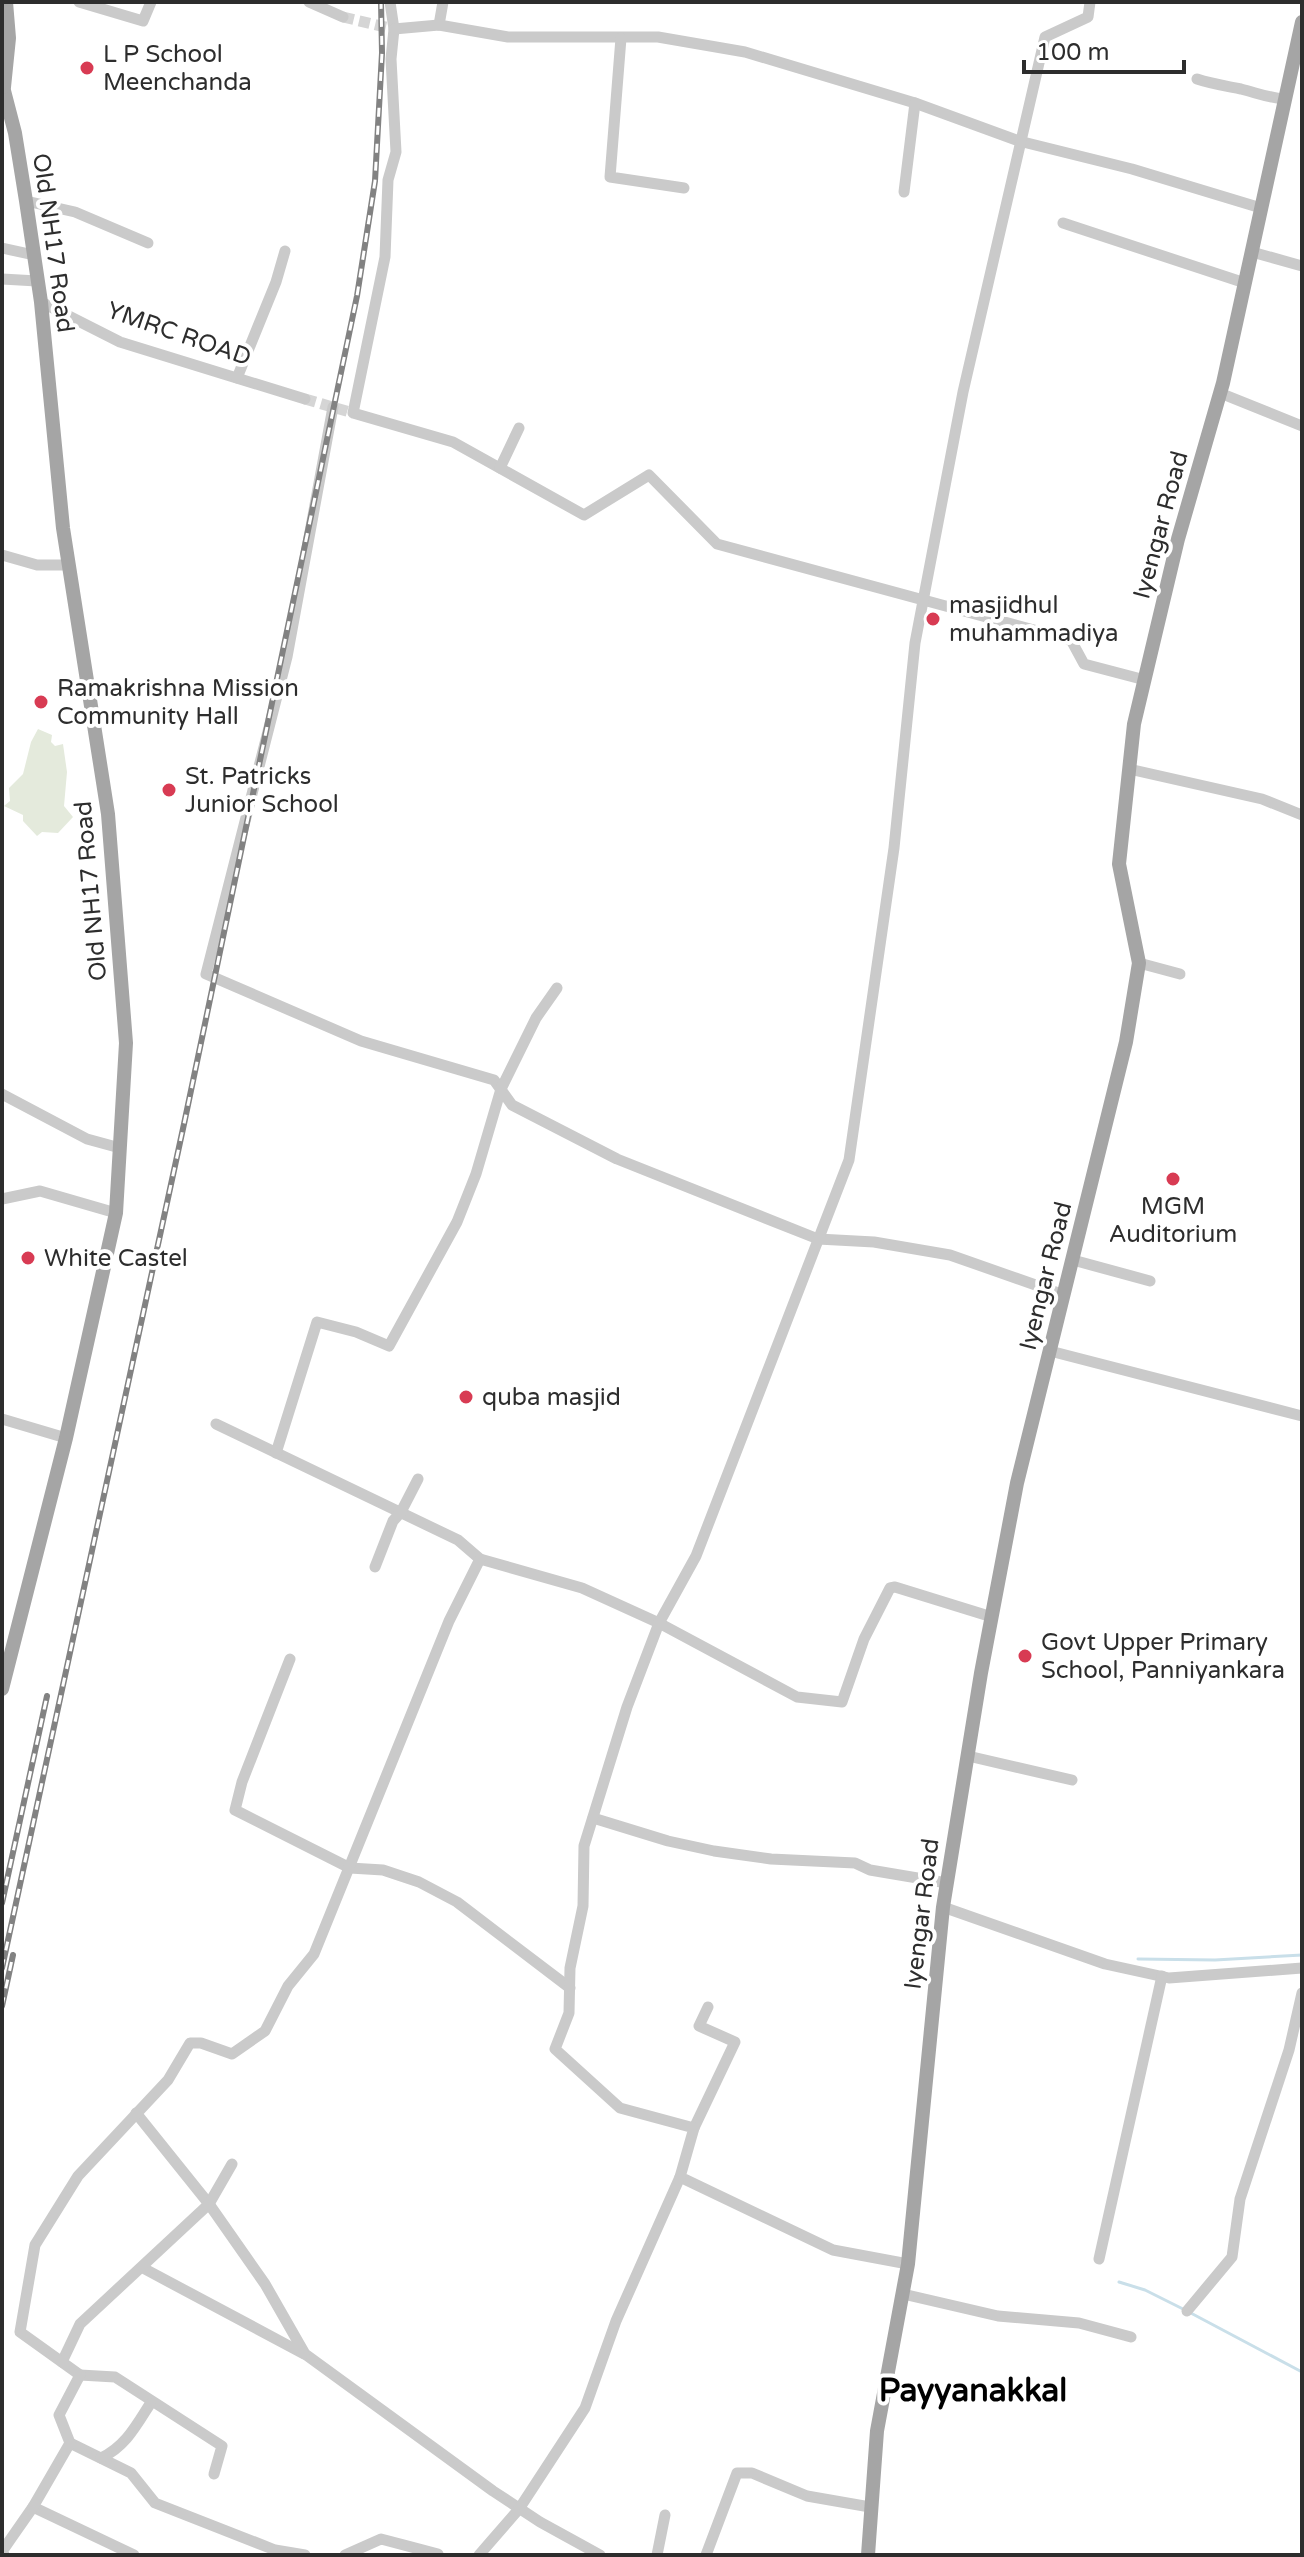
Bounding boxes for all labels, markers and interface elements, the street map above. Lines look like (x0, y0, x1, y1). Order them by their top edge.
scale bar (1024, 24, 1184, 74)
text: 100 m (1036, 38, 1110, 67)
place label: L P School Meenchanda (103, 40, 252, 97)
marker: L P School Meenchanda (78, 59, 96, 77)
street label: Old NH17 Road (26, 151, 80, 335)
street label: YMRC ROAD (103, 296, 255, 372)
street label: Iyengar Road (1127, 448, 1195, 602)
place label: masjidhul muhammadiya (949, 591, 1119, 648)
marker: masjidhul muhammadiya (924, 610, 942, 628)
place label: Ramakrishna Mission Community Hall (57, 674, 299, 731)
marker: Ramakrishna Mission Community Hall (32, 693, 50, 711)
place label: St. Patricks Junior School (185, 762, 339, 819)
marker: St. Patricks Junior School (160, 781, 178, 799)
street label: Old NH17 Road (69, 800, 113, 982)
marker: MGM Auditorium (1164, 1170, 1182, 1188)
place label: MGM Auditorium (1109, 1192, 1237, 1249)
street label: Iyengar Road (1014, 1199, 1078, 1353)
place label: White Castel (44, 1244, 188, 1273)
marker: White Castel (19, 1249, 37, 1267)
place label: quba masjid (482, 1383, 621, 1412)
marker: quba masjid (457, 1388, 475, 1406)
place label: Govt Upper Primary School, Panniyankara (1041, 1628, 1285, 1685)
marker: Govt Upper Primary School, Panniyankara (1016, 1647, 1034, 1665)
street label: Iyengar Road (898, 1837, 946, 1991)
district label: Payyanakkal (879, 2372, 1067, 2410)

